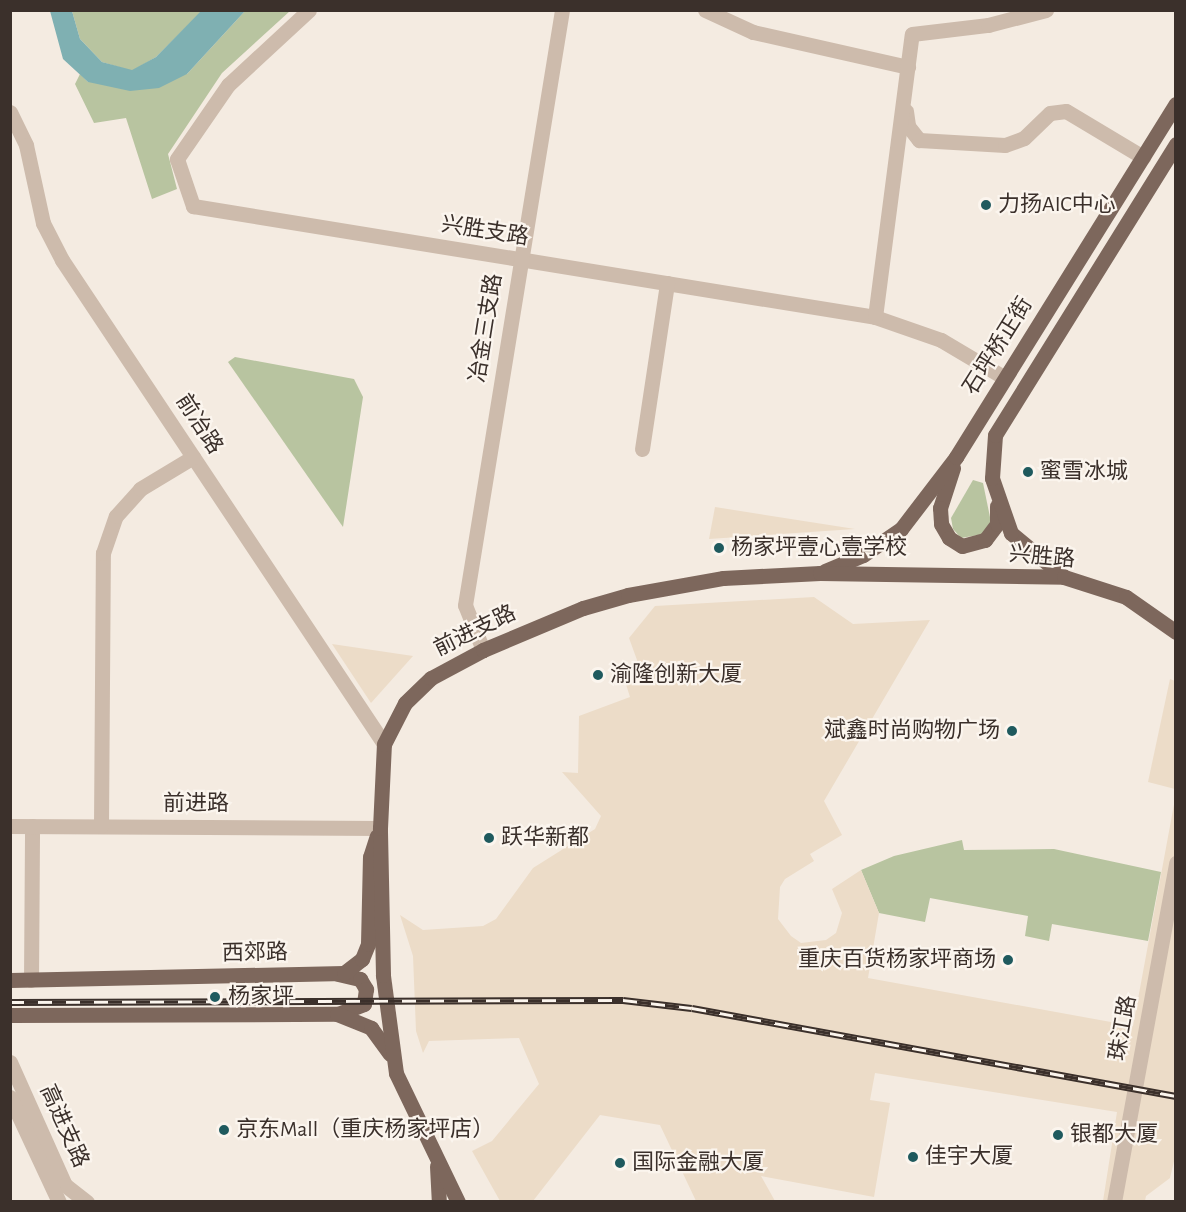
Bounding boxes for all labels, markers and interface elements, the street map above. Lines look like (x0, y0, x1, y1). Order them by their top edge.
place label: 力扬AIC中心 (998, 192, 1116, 218)
marker: 力扬AIC中心 (979, 198, 993, 212)
street label: 兴胜支路 (439, 211, 531, 251)
street label: 冶金三支路 (464, 272, 508, 384)
street label: 石坪桥正街 (958, 292, 1038, 400)
street label: 前冶路 (170, 389, 228, 459)
place label: 蜜雪冰城 (1040, 459, 1128, 485)
marker: 蜜雪冰城 (1021, 465, 1035, 479)
place label: 杨家坪壹心壹学校 (731, 535, 907, 561)
marker: 杨家坪壹心壹学校 (712, 541, 726, 555)
street label: 兴胜路 (1008, 541, 1076, 573)
street label: 前进支路 (430, 600, 520, 662)
place label: 渝隆创新大厦 (610, 662, 742, 688)
marker: 渝隆创新大厦 (591, 668, 605, 682)
place label: 斌鑫时尚购物广场 (824, 718, 1000, 744)
marker: 斌鑫时尚购物广场 (1005, 724, 1019, 738)
street label: 前进路 (163, 791, 229, 817)
place label: 跃华新都 (501, 825, 589, 851)
marker: 跃华新都 (482, 831, 496, 845)
street label: 西郊路 (222, 939, 288, 967)
place label: 重庆百货杨家坪商场 (798, 947, 996, 973)
marker: 重庆百货杨家坪商场 (1001, 953, 1015, 967)
place label: 杨家坪 (228, 984, 294, 1010)
marker: 杨家坪 (206, 988, 224, 1006)
street label: 珠江路 (1104, 993, 1142, 1063)
street label: 高进支路 (34, 1080, 94, 1172)
place label: 京东Mall（重庆杨家坪店） (236, 1117, 494, 1143)
place label: 银都大厦 (1070, 1122, 1158, 1148)
marker: 京东Mall（重庆杨家坪店） (217, 1123, 231, 1137)
marker: 银都大厦 (1051, 1128, 1065, 1142)
place label: 佳宇大厦 (925, 1144, 1013, 1170)
place label: 国际金融大厦 (632, 1150, 764, 1176)
marker: 佳宇大厦 (906, 1150, 920, 1164)
marker: 国际金融大厦 (613, 1156, 627, 1170)

